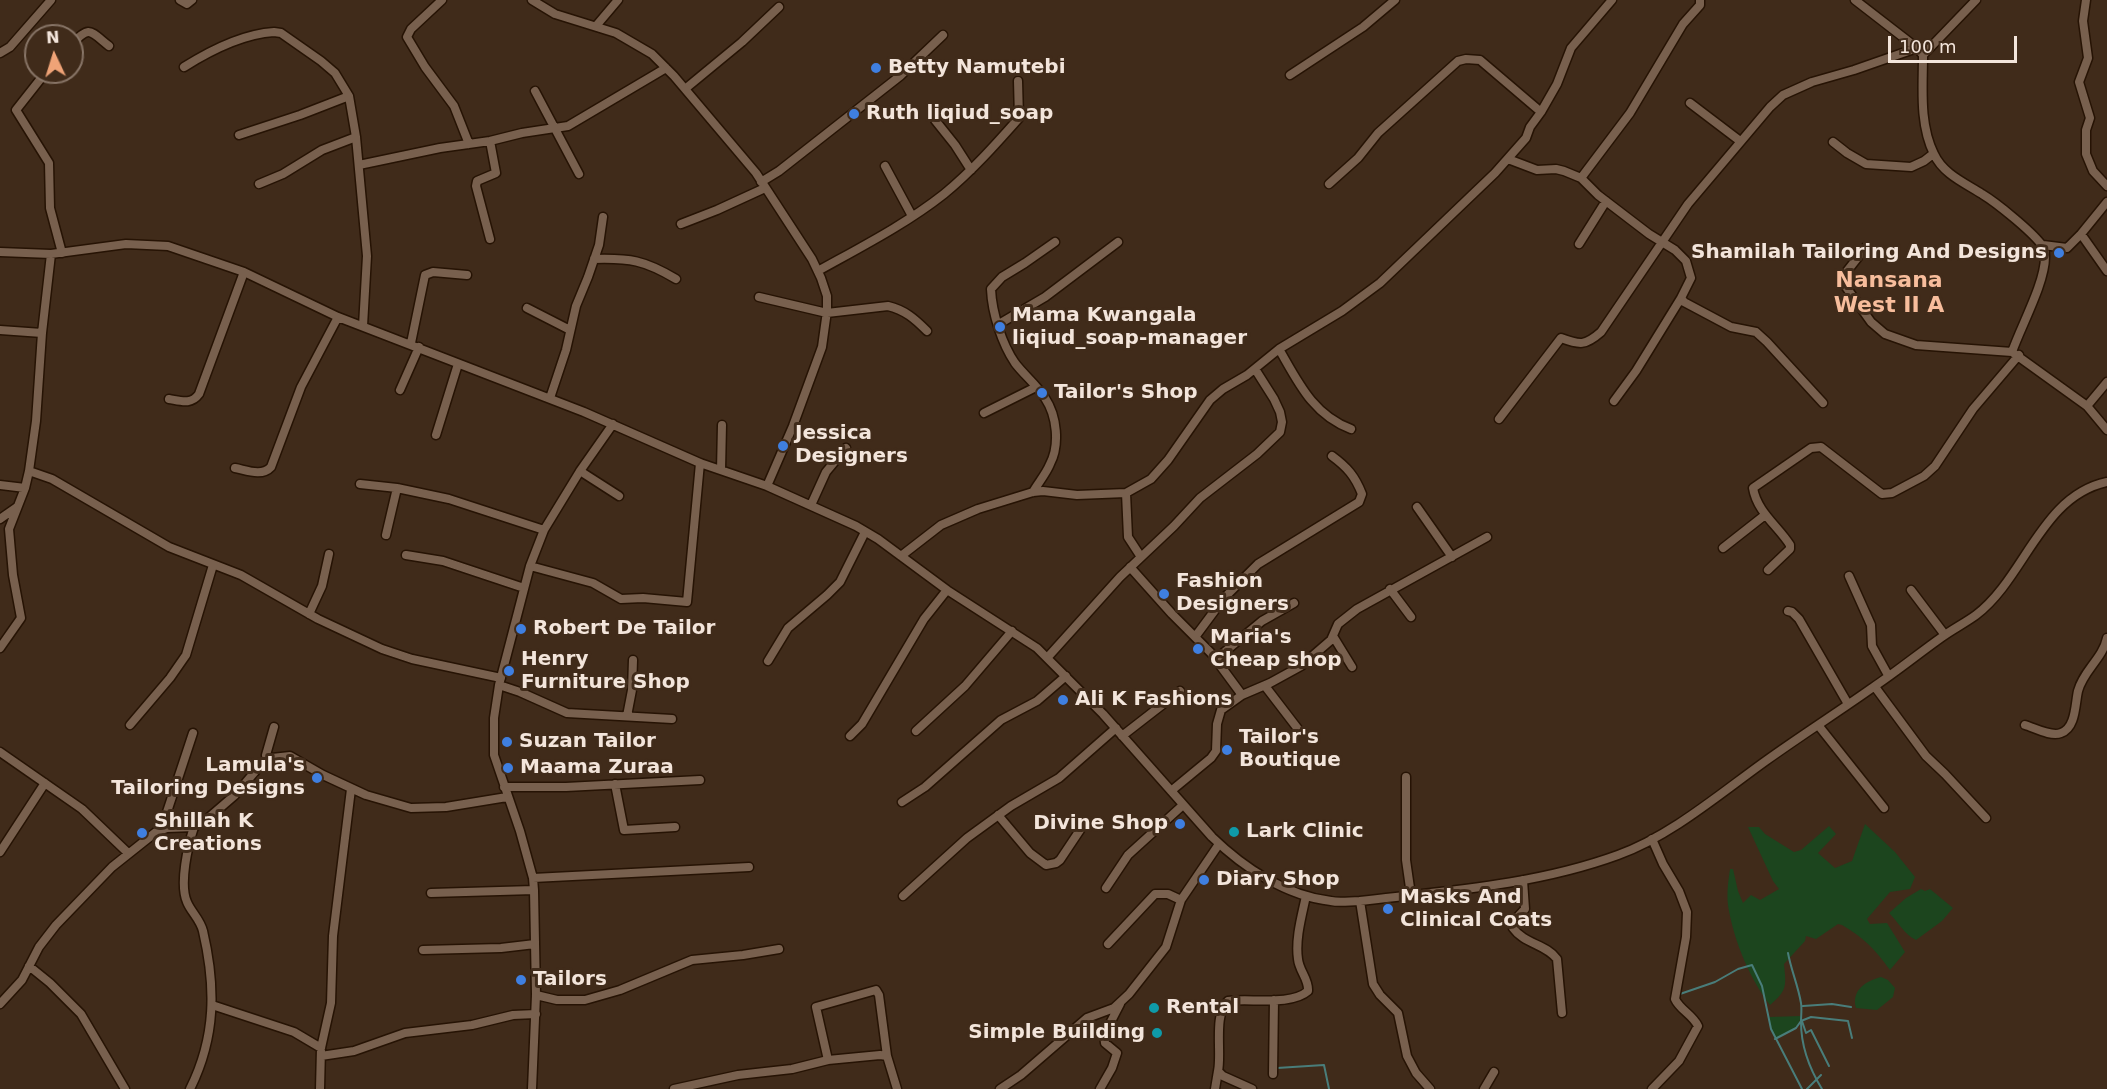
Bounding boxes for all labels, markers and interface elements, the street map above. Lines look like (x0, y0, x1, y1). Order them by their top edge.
north arrow (24, 24, 84, 84)
scale bar (1891, 24, 2020, 62)
text: N (45, 28, 60, 47)
text: 100 m (1899, 36, 1957, 57)
place label: Betty Namutebi (888, 56, 1066, 80)
marker: Betty Namutebi (869, 61, 883, 75)
place label: Ruth liqiud_soap (866, 102, 1053, 126)
marker: Ruth liqiud_soap (847, 107, 861, 121)
place label: Shamilah Tailoring And Designs (1691, 241, 2047, 265)
marker: Shamilah Tailoring And Designs (2052, 246, 2066, 260)
district label: Nansana West II A (1834, 268, 1944, 320)
place label: Mama Kwangala liqiud_soap-manager (1012, 304, 1247, 351)
marker: Mama Kwangala liqiud_soap-manager (993, 320, 1007, 334)
place label: Tailor's Shop (1054, 381, 1198, 405)
marker: Tailor's Shop (1035, 386, 1049, 400)
place label: Jessica Designers (795, 422, 908, 469)
marker: Jessica Designers (776, 439, 790, 453)
place label: Fashion Designers (1176, 570, 1289, 617)
marker: Fashion Designers (1157, 587, 1171, 601)
place label: Robert De Tailor (533, 617, 715, 641)
marker: Robert De Tailor (514, 622, 528, 636)
place label: Maria's Cheap shop (1210, 626, 1341, 673)
marker: Maria's Cheap shop (1191, 642, 1205, 656)
place label: Henry Furniture Shop (521, 648, 690, 695)
marker: Henry Furniture Shop (502, 664, 516, 678)
place label: Ali K Fashions (1075, 688, 1232, 712)
marker: Ali K Fashions (1056, 693, 1070, 707)
place label: Tailor's Boutique (1239, 726, 1341, 773)
place label: Suzan Tailor (519, 730, 656, 754)
marker: Suzan Tailor (500, 735, 514, 749)
marker: Tailor's Boutique (1220, 743, 1234, 757)
place label: Lamula's Tailoring Designs (111, 754, 305, 801)
place label: Maama Zuraa (520, 756, 674, 780)
marker: Maama Zuraa (501, 761, 515, 775)
marker: Lamula's Tailoring Designs (310, 771, 324, 785)
place label: Shillah K Creations (154, 810, 262, 857)
place label: Divine Shop (1033, 812, 1168, 836)
marker: Divine Shop (1173, 817, 1187, 831)
place label: Lark Clinic (1246, 820, 1364, 844)
marker: Lark Clinic (1227, 825, 1241, 839)
marker: Shillah K Creations (135, 826, 149, 840)
place label: Diary Shop (1216, 868, 1340, 892)
marker: Diary Shop (1197, 873, 1211, 887)
place label: Masks And Clinical Coats (1400, 886, 1552, 933)
marker: Masks And Clinical Coats (1381, 902, 1395, 916)
place label: Tailors (533, 968, 607, 992)
marker: Tailors (514, 973, 528, 987)
place label: Rental (1166, 996, 1239, 1020)
marker: Rental (1147, 1001, 1161, 1015)
place label: Simple Building (968, 1021, 1145, 1045)
marker: Simple Building (1150, 1026, 1164, 1040)

